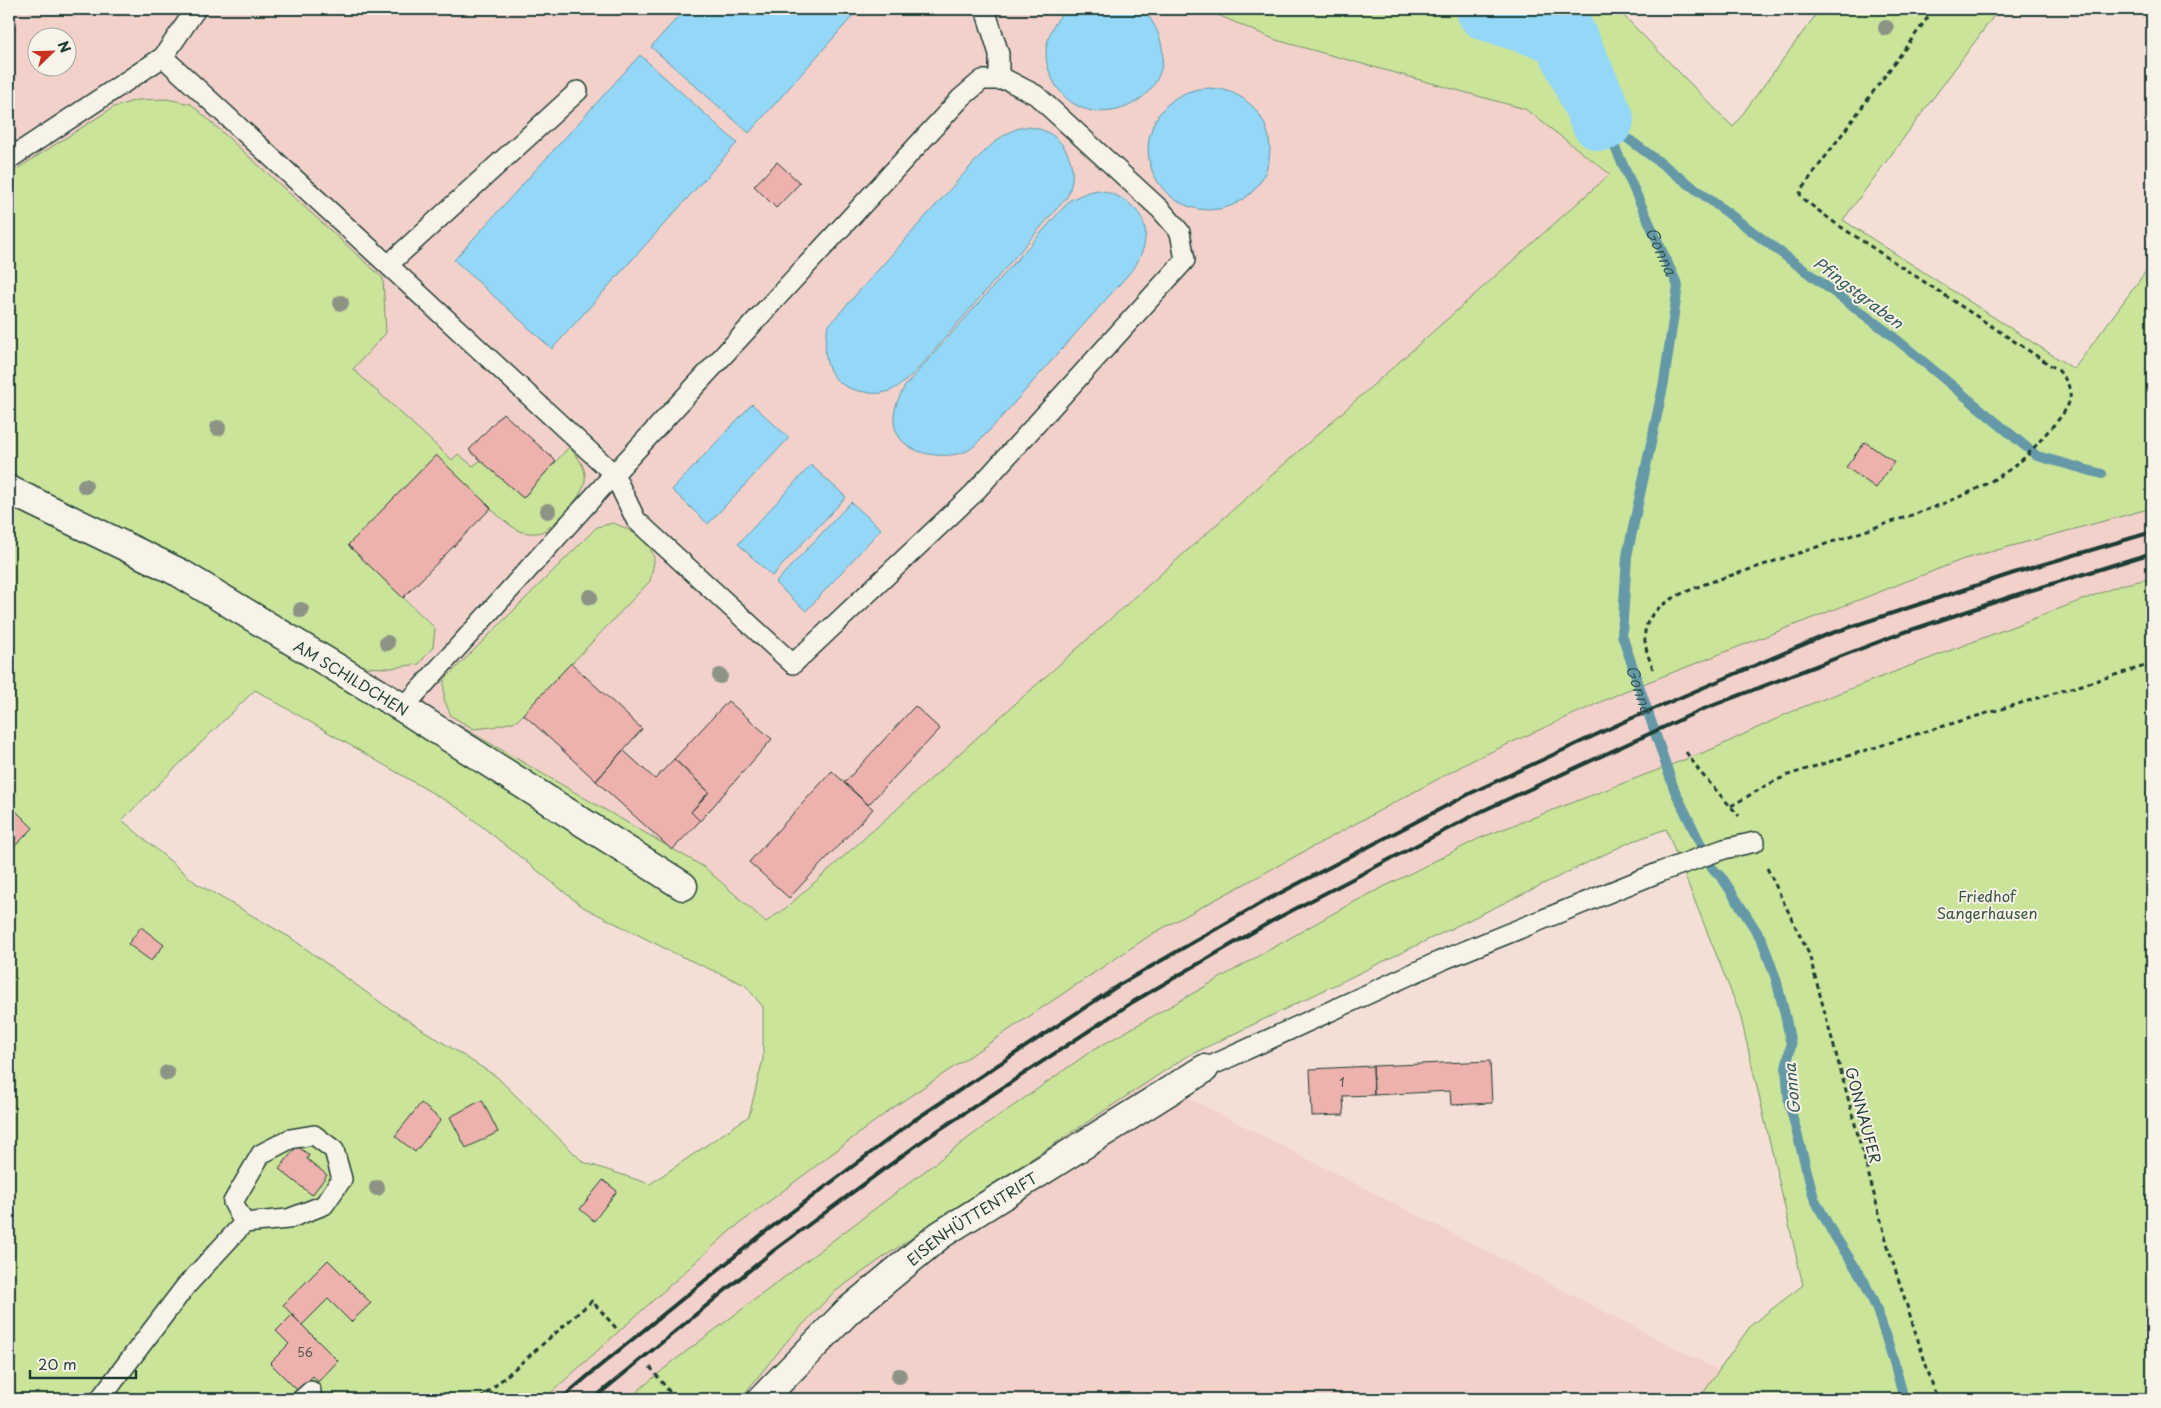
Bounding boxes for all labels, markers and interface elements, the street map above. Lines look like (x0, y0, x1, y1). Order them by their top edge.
north arrow (28, 28, 78, 78)
text: N (53, 38, 76, 56)
water label: Gonna (1641, 223, 1684, 280)
water label: Pfingstgraben (1809, 250, 1910, 334)
street label: AM SCHILDCHEN (290, 633, 414, 721)
water label: Gonna (1621, 661, 1660, 719)
park label: Friedhof Sangerhausen (1936, 884, 2038, 924)
water label: Gonna (1777, 1061, 1805, 1116)
street label: GONNAUFER (1840, 1064, 1888, 1166)
house number: 1 (1339, 1073, 1345, 1091)
street label: EISENHÜTTENTRIFT (901, 1165, 1042, 1270)
house number: 56 (297, 1343, 313, 1361)
scale bar (30, 1348, 136, 1380)
text: 20 m (38, 1352, 77, 1375)

